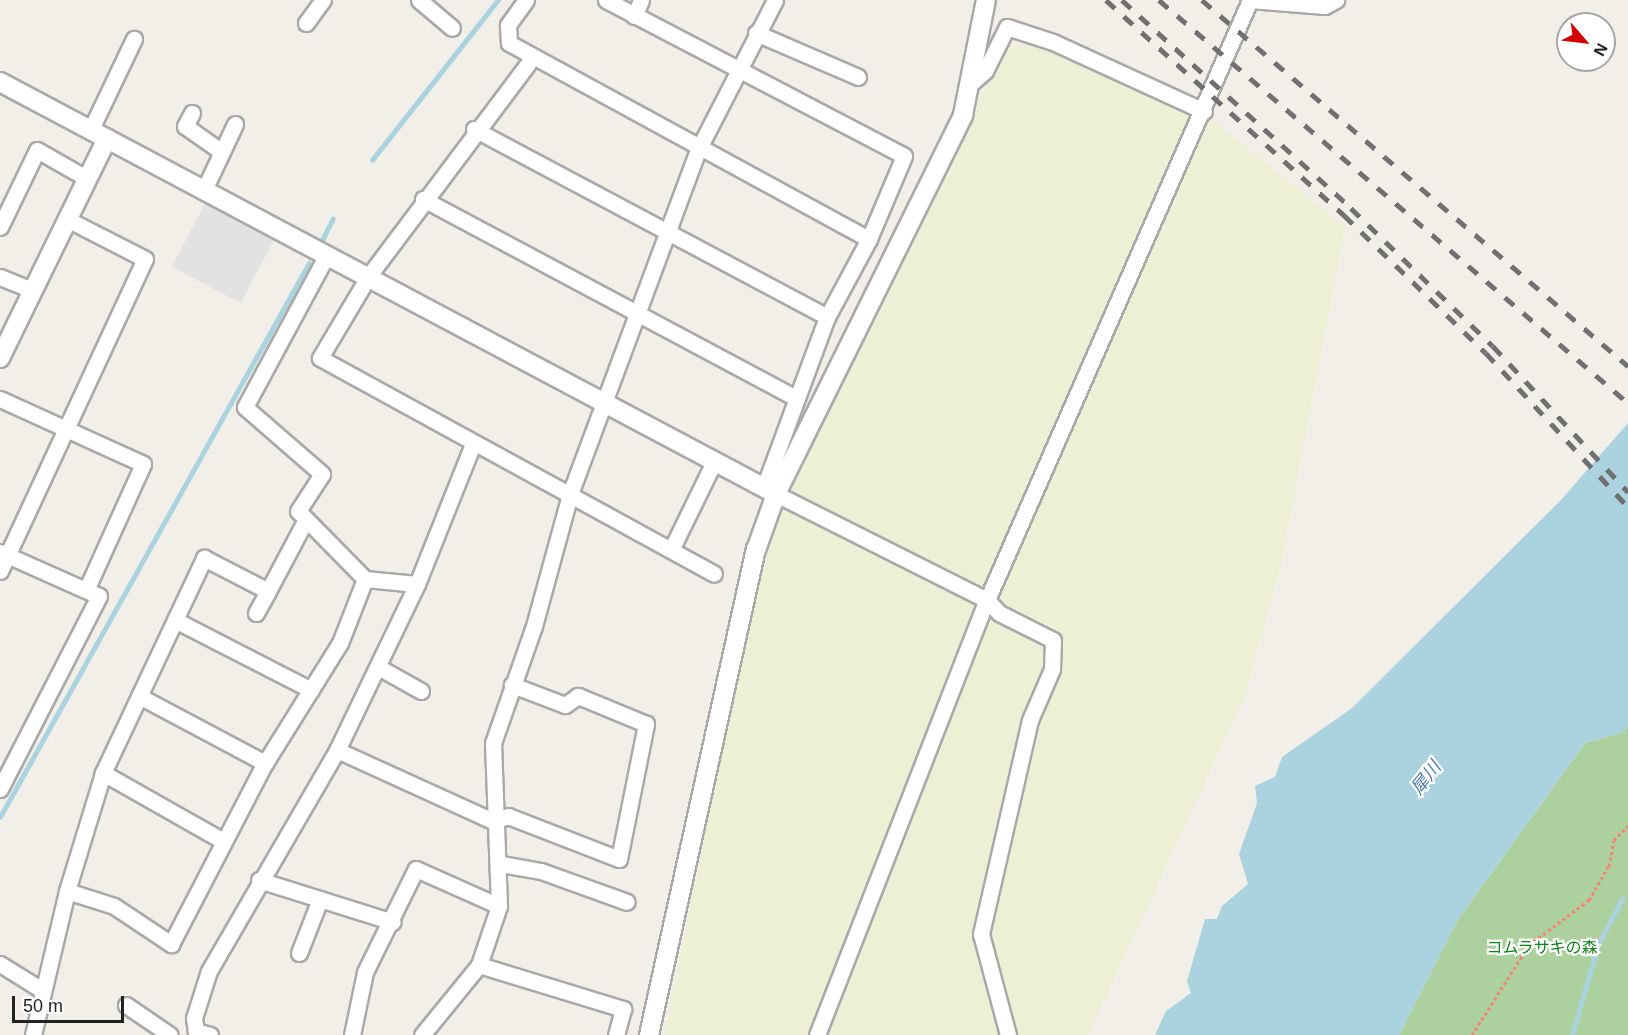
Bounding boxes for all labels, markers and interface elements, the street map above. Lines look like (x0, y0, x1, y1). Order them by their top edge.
north arrow (1556, 12, 1616, 72)
text: N (1590, 41, 1611, 59)
water label: 犀川 (1406, 757, 1446, 799)
park label: コムラサキの森 (1486, 938, 1598, 958)
scale bar (15, 984, 128, 1022)
text: 50 m (23, 996, 63, 1016)

